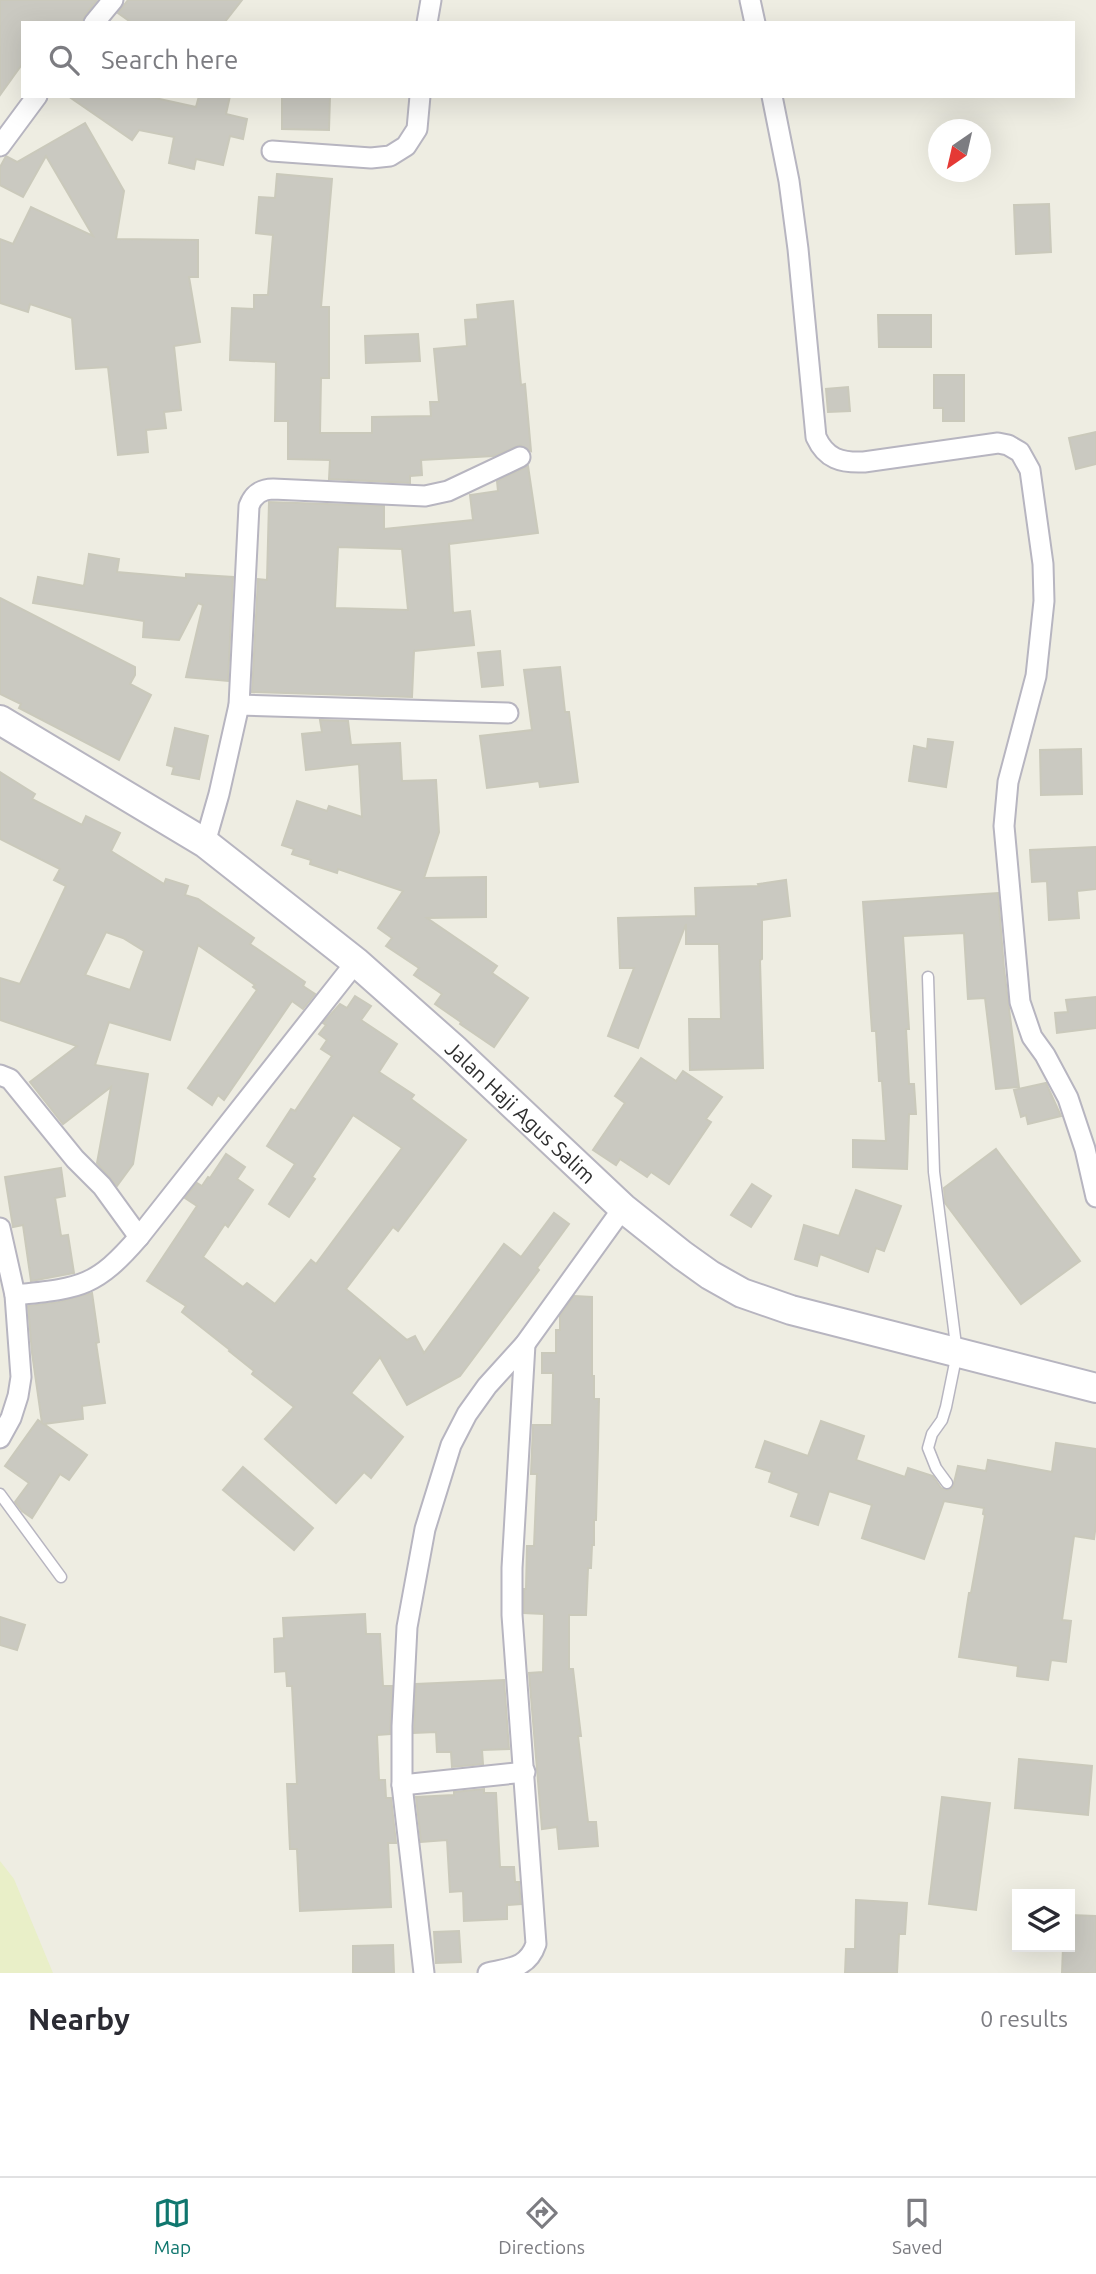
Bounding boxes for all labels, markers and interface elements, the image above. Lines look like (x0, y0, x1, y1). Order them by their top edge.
search box (21, 21, 1075, 98)
icon: search (45, 41, 83, 79)
text: Search here (101, 45, 238, 74)
north arrow (928, 119, 991, 182)
street label: Jalan Haji Agus Salim (441, 1035, 601, 1188)
map controls (1012, 1889, 1075, 1952)
button: layers (1012, 1889, 1075, 1952)
text: Nearby (28, 2002, 130, 2036)
text: 0 results (980, 2006, 1068, 2031)
tab: Map (153, 2194, 191, 2258)
tab: Directions (498, 2194, 585, 2258)
tab: Saved (892, 2194, 943, 2258)

